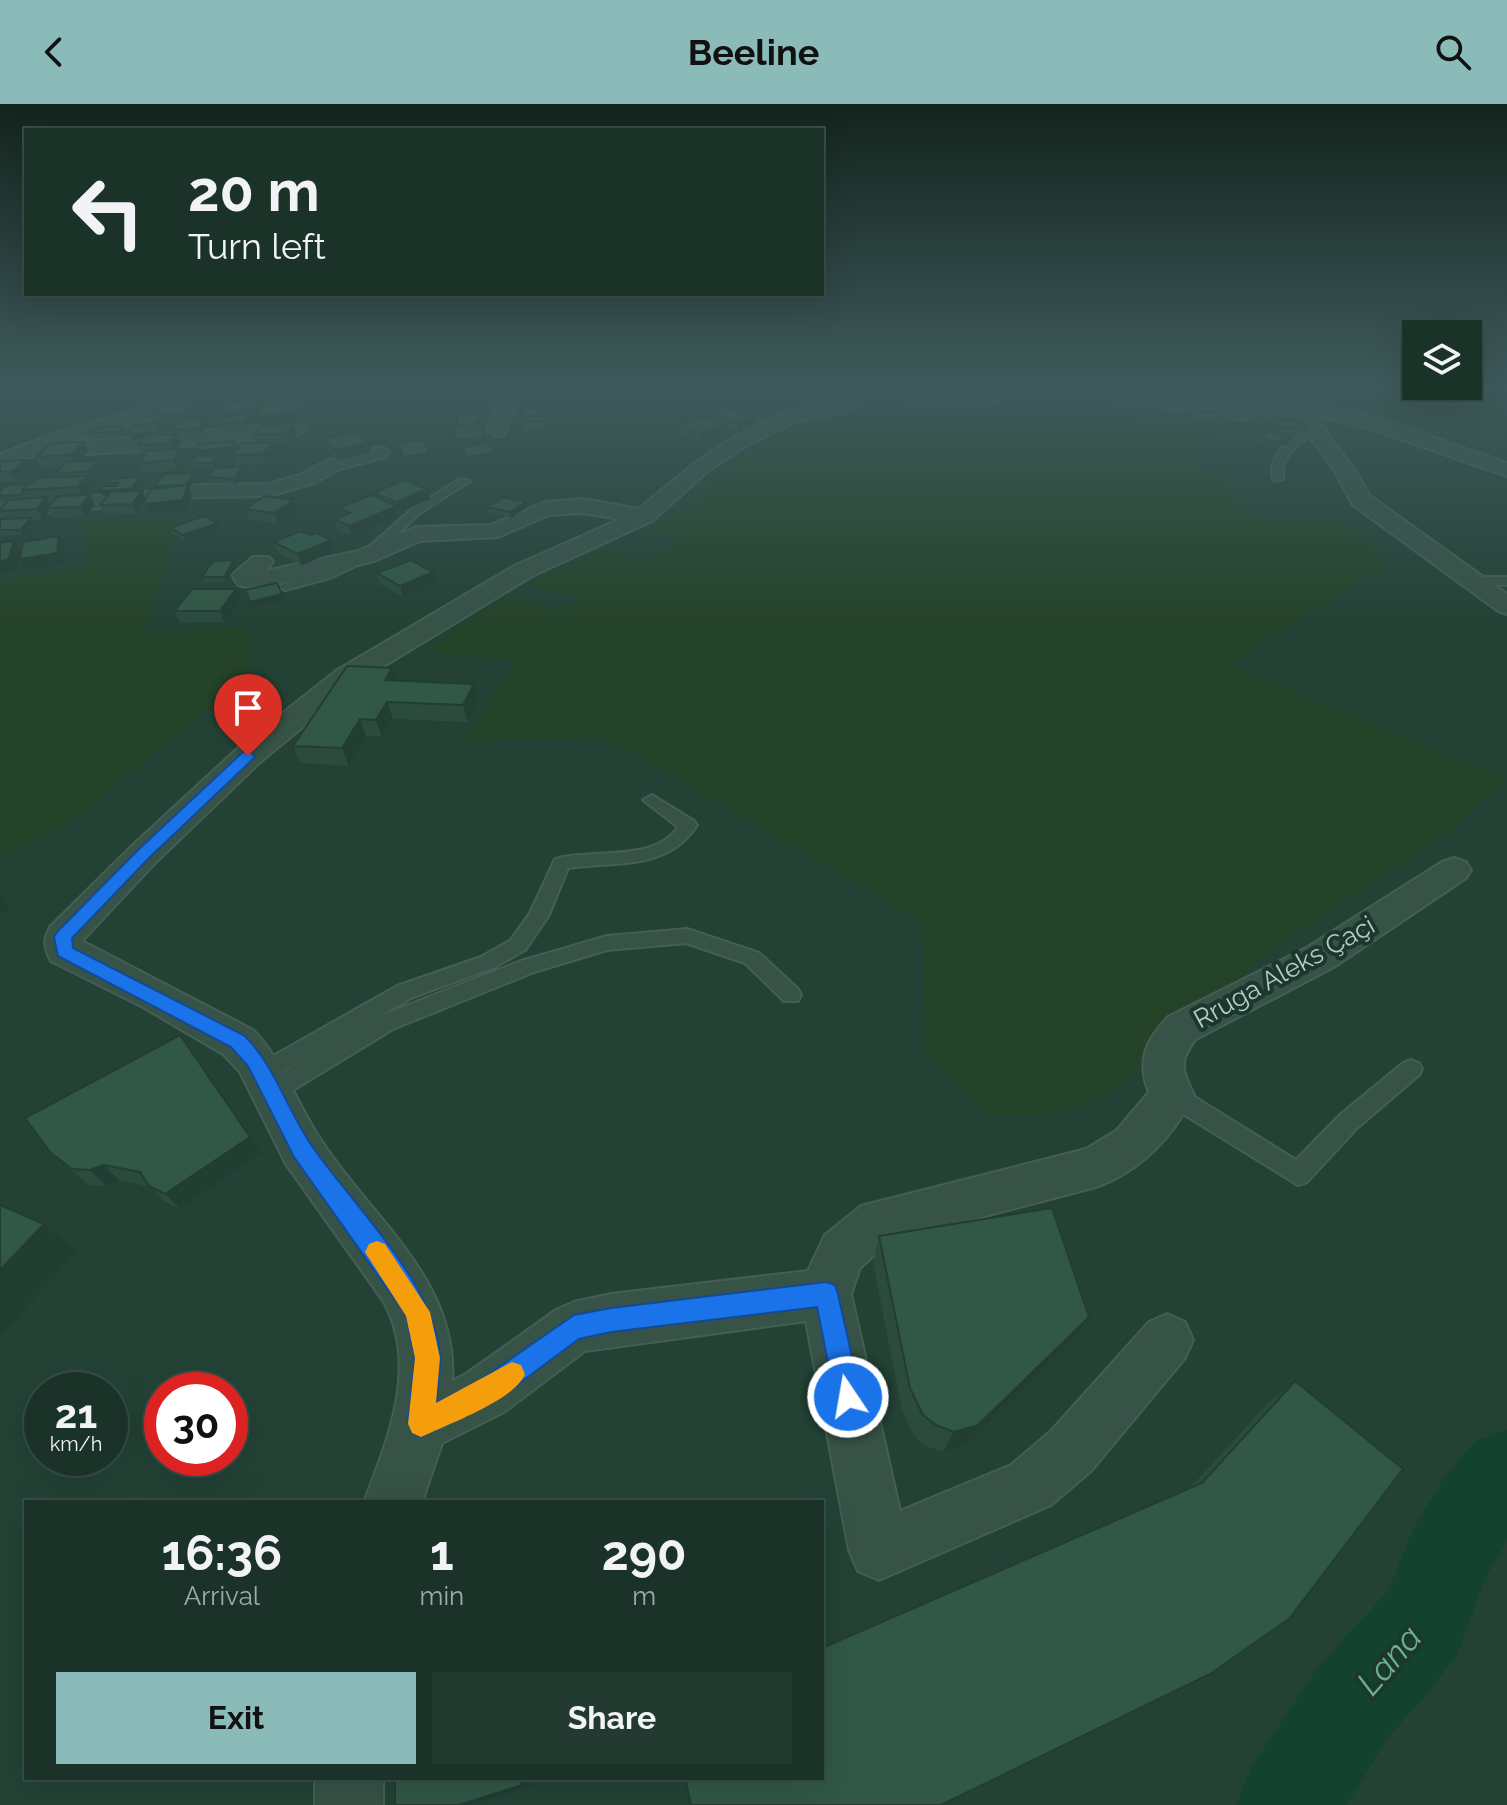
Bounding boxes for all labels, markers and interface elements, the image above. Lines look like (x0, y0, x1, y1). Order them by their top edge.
icon: back (32, 30, 76, 74)
icon: search (1431, 30, 1475, 74)
text: Beeline (688, 31, 819, 73)
text: 20 m (188, 158, 320, 224)
icon: left (56, 160, 160, 264)
text: Turn left (188, 225, 326, 267)
map controls (1402, 320, 1482, 400)
button: layers (1402, 320, 1482, 400)
pin (214, 674, 282, 756)
icon: arrive (226, 686, 270, 730)
street label: Rruga Aleks Çaçi (1188, 910, 1380, 1034)
position arrow (806, 1355, 890, 1439)
speed limit sign: 30 (144, 1372, 248, 1476)
text: 21 (55, 1390, 97, 1437)
text: km/h (50, 1432, 102, 1456)
text: 16:36 (161, 1525, 282, 1581)
text: 1 (430, 1525, 454, 1581)
text: 290 (602, 1525, 687, 1581)
text: Arrival (184, 1581, 260, 1611)
text: min (420, 1581, 464, 1611)
text: m (632, 1581, 656, 1611)
water label: Lana (1348, 1618, 1430, 1702)
button: Exit (56, 1672, 416, 1764)
button: Share (432, 1672, 792, 1764)

